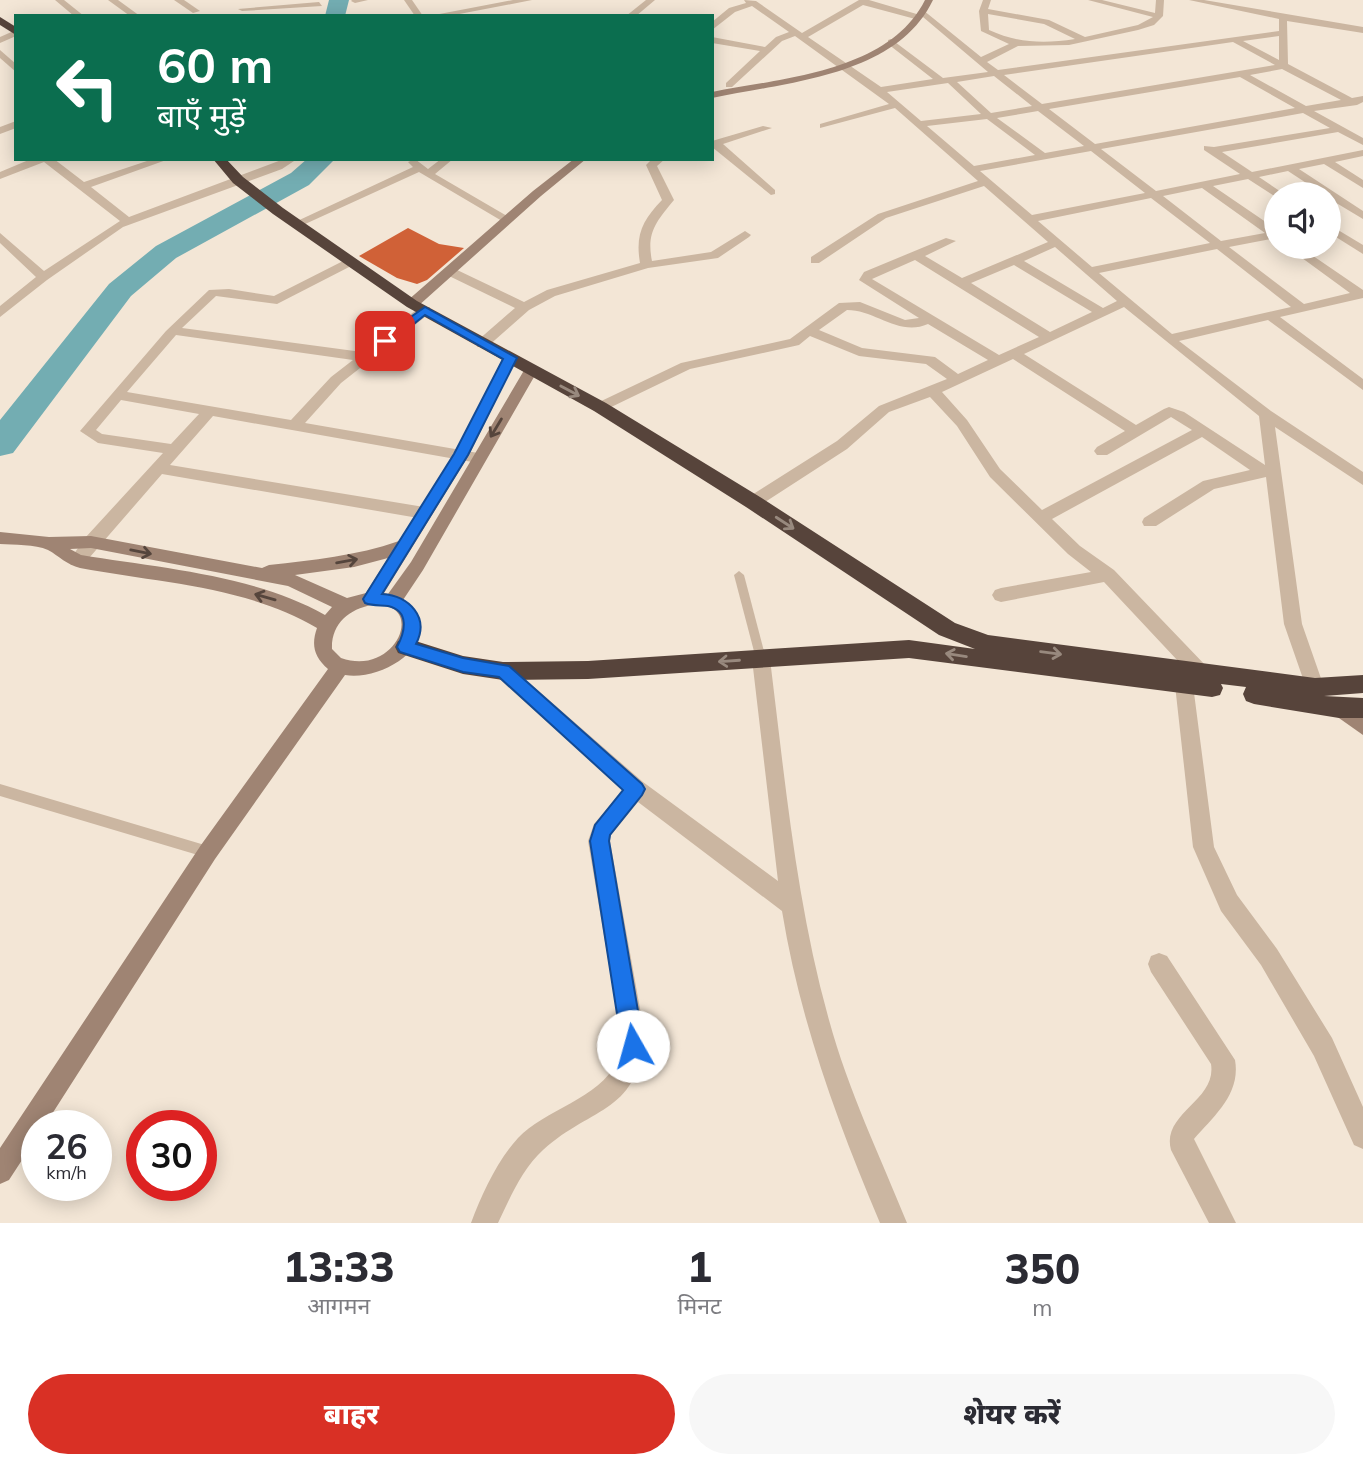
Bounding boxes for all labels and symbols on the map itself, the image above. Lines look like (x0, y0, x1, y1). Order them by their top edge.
pin (355, 311, 415, 371)
one-way arrow (559, 384, 580, 398)
one-way arrow (489, 418, 503, 438)
one-way arrow (774, 516, 794, 530)
one-way arrow (129, 545, 152, 559)
one-way arrow (335, 553, 358, 567)
one-way arrow (254, 590, 276, 603)
one-way arrow (1039, 646, 1061, 659)
one-way arrow (945, 648, 967, 661)
one-way arrow (718, 654, 741, 667)
position arrow (596, 1009, 670, 1083)
speed limit sign: 30 (126, 1110, 217, 1201)

